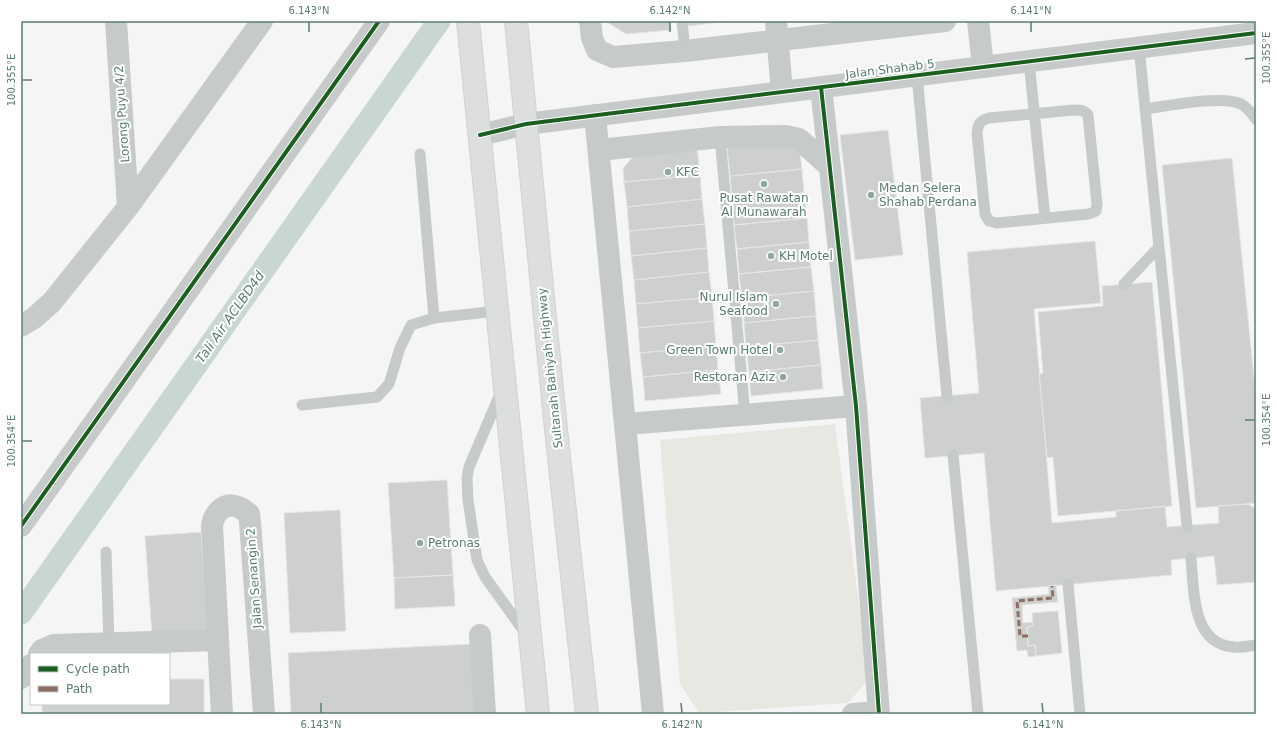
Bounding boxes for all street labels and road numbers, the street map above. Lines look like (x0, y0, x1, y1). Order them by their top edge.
street label: Jalan Shahab 5 (844, 57, 935, 82)
street label: Lorong Puyu 4/2 (112, 65, 132, 163)
street label: Sultanah Bahiyah Highway (535, 287, 565, 449)
street label: Jalan Senangin 2 (244, 527, 265, 630)

